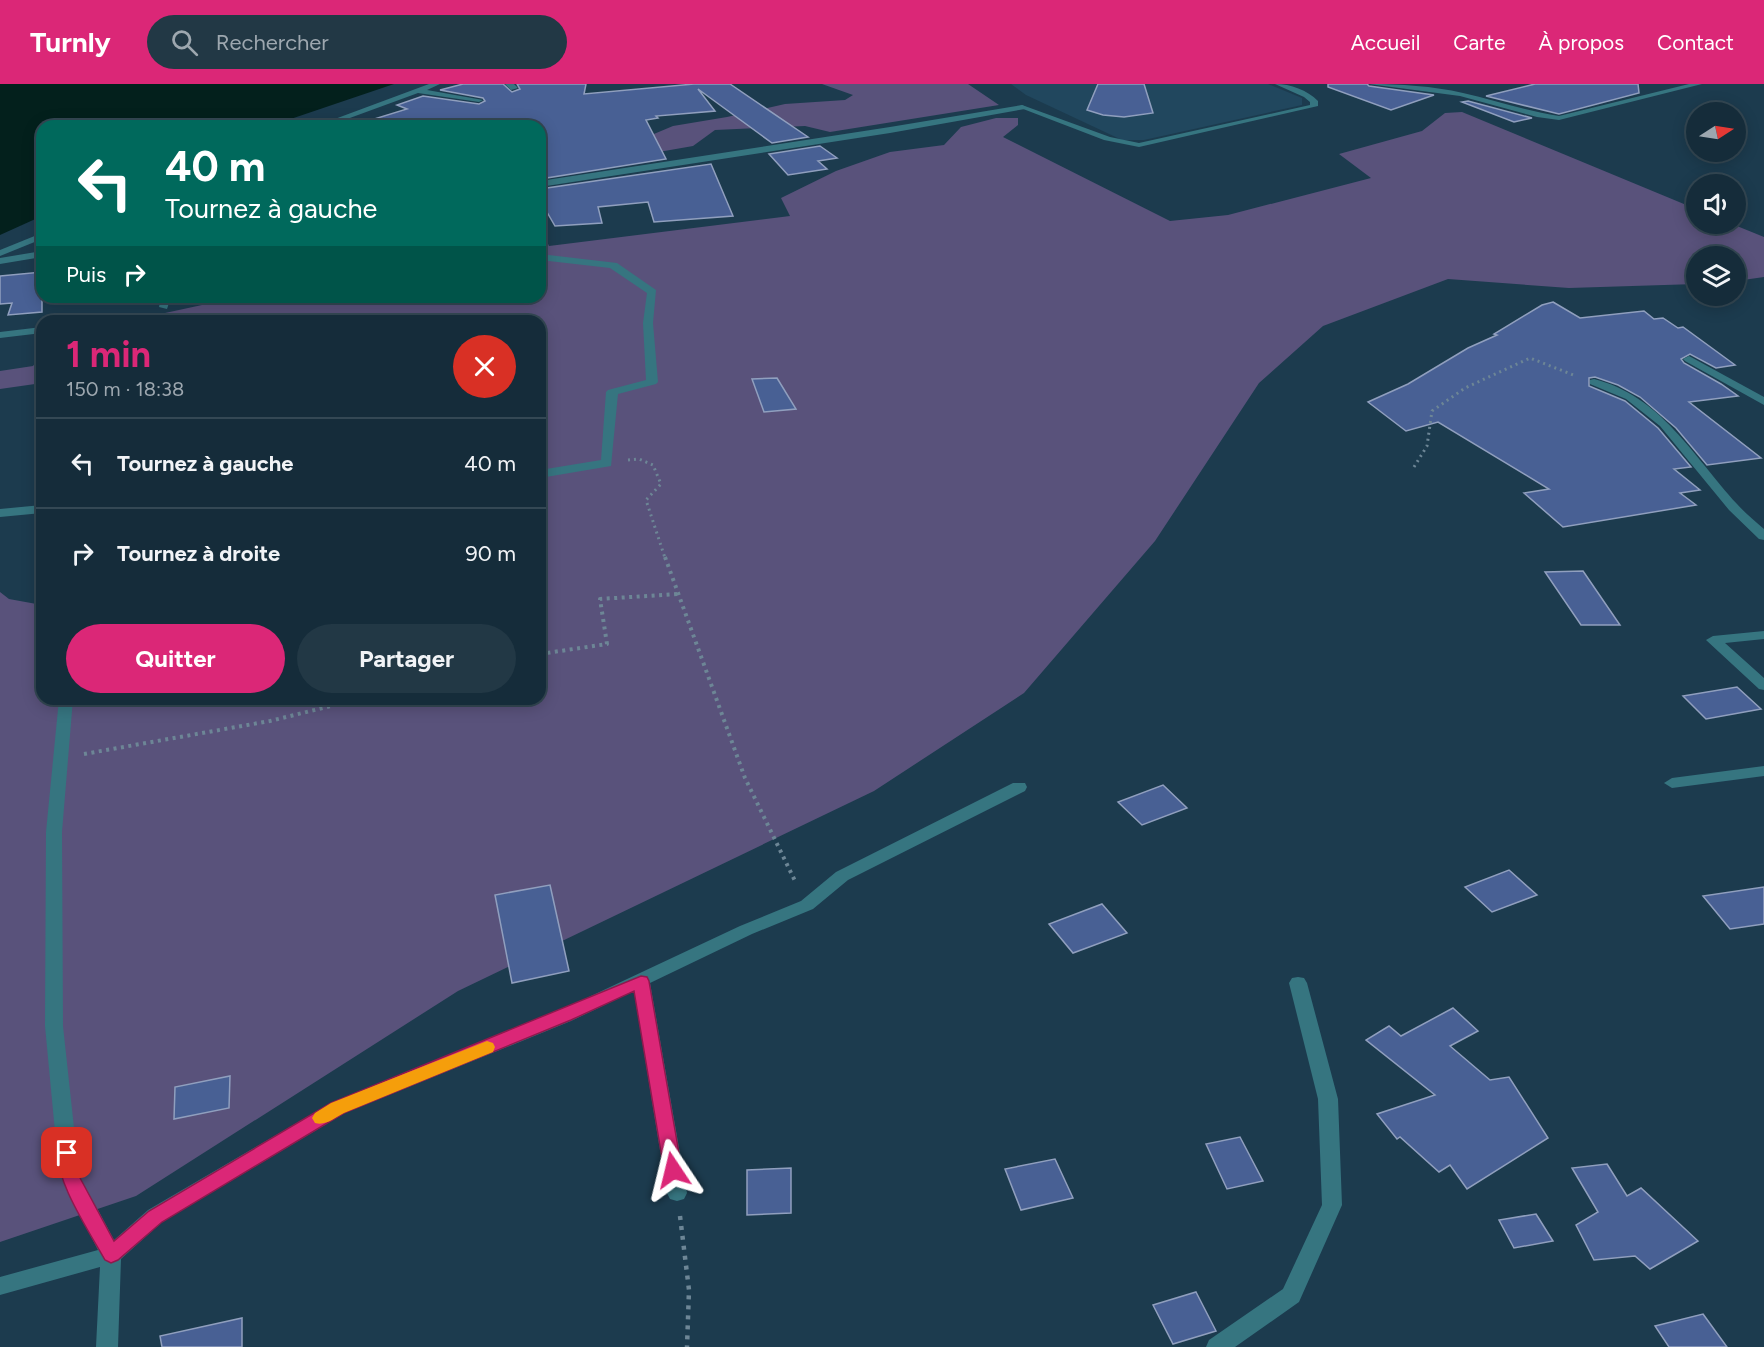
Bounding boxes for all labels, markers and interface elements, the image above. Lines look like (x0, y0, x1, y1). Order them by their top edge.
search box (147, 15, 567, 69)
text: Turnly (30, 25, 111, 59)
icon: search (168, 26, 201, 59)
text: Rechercher (216, 29, 329, 56)
text: Accueil (1351, 30, 1420, 55)
text: Carte (1453, 30, 1506, 55)
text: À propos (1539, 30, 1624, 55)
text: Contact (1657, 30, 1734, 55)
north arrow (1686, 102, 1746, 162)
map controls (1686, 102, 1746, 306)
text: 40 m (165, 141, 265, 192)
icon: left (66, 144, 144, 222)
button: sound (1686, 174, 1746, 234)
text: Tournez à gauche (165, 192, 377, 225)
button: layers (1686, 246, 1746, 306)
icon: right (118, 258, 151, 291)
text: Puis (66, 261, 106, 288)
text: 1 min (66, 333, 151, 376)
button: close (453, 335, 516, 398)
text: 150 m · 18:38 (66, 377, 184, 401)
icon: left (66, 447, 99, 480)
text: Tournez à gauche (117, 450, 293, 477)
text: 40 m (464, 450, 516, 477)
icon: right (66, 537, 99, 570)
text: Tournez à droite (117, 540, 280, 567)
text: 90 m (465, 540, 516, 567)
button: Quitter (66, 624, 285, 693)
button: Partager (297, 624, 516, 693)
pin (41, 1127, 92, 1178)
icon: arrive (50, 1136, 83, 1169)
position arrow (641, 1138, 705, 1202)

